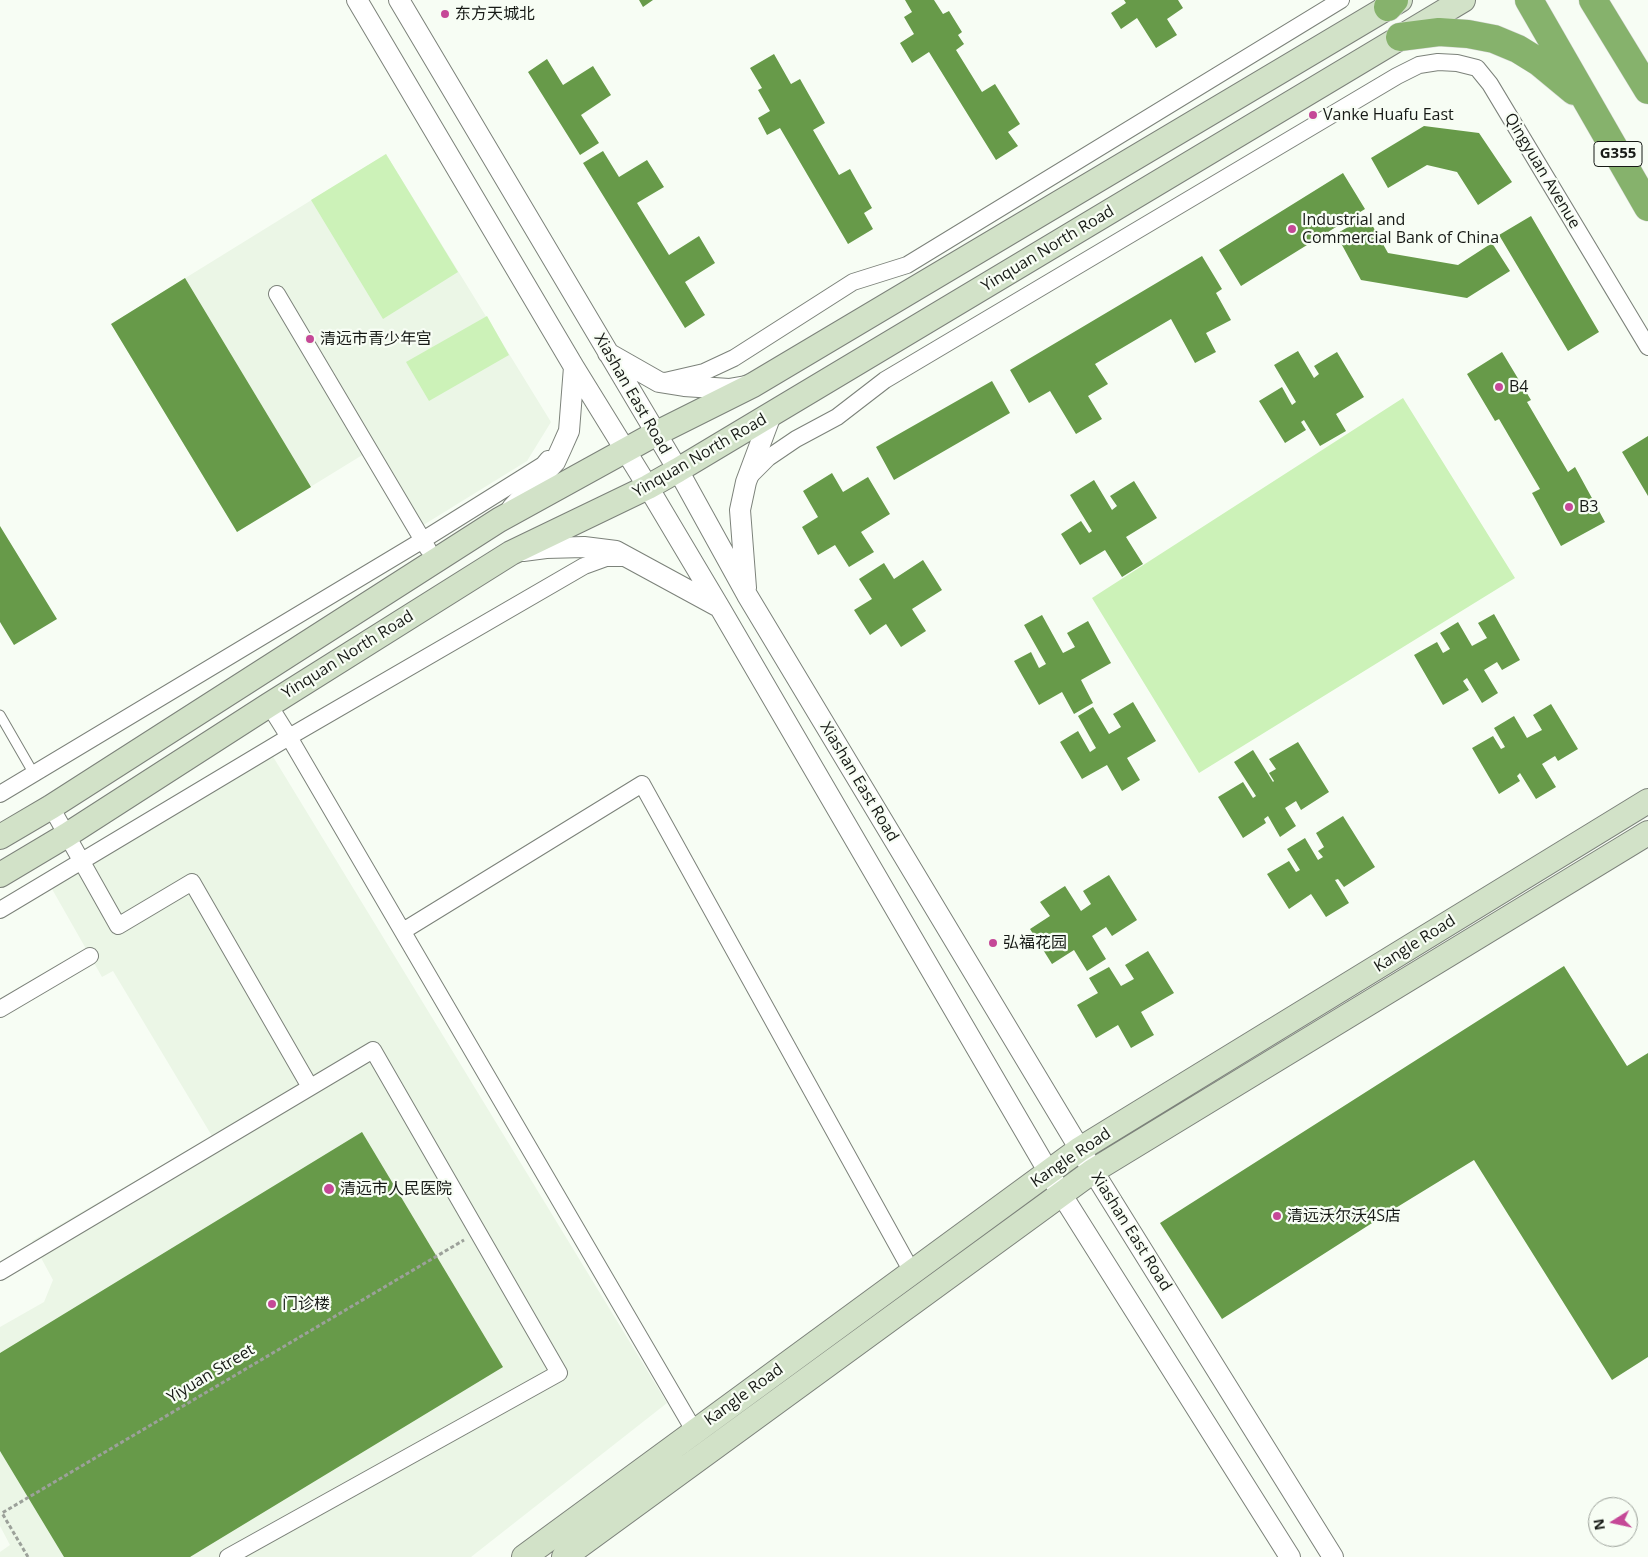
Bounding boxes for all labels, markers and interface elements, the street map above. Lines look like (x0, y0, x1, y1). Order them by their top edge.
place label: 东方天城北 (455, 4, 535, 24)
marker: 东方天城北 (439, 8, 451, 20)
place label: Vanke Huafu East (1323, 105, 1454, 125)
marker: Vanke Huafu East (1307, 109, 1319, 121)
street label: Qingyuan Avenue (1500, 110, 1584, 232)
road number: G355 (1594, 142, 1642, 166)
street label: Yinquan North Road (978, 202, 1118, 296)
place label: Industrial and Commercial Bank of China (1302, 210, 1499, 248)
marker: Industrial and Commercial Bank of China (1286, 223, 1298, 235)
place label: 清远市青少年宫 (320, 329, 432, 349)
street label: Xiashan East Road (590, 330, 674, 458)
marker: 清远市青少年宫 (304, 333, 316, 345)
place label: B4 (1509, 377, 1528, 397)
marker: B4 (1493, 381, 1505, 393)
street label: Yinquan North Road (630, 410, 770, 502)
place label: B3 (1579, 497, 1598, 517)
marker: B3 (1563, 501, 1575, 513)
street label: Yinquan North Road (279, 607, 417, 703)
street label: Xiashan East Road (816, 719, 902, 845)
street label: Kangle Road (1371, 911, 1459, 977)
place label: 弘福花园 (1003, 933, 1067, 953)
marker: 弘福花园 (987, 937, 999, 949)
street label: Kangle Road (1027, 1124, 1115, 1192)
street label: Xiashan East Road (1087, 1169, 1175, 1295)
place label: 清远市人民医院 (340, 1179, 452, 1199)
marker: 清远市人民医院 (322, 1182, 336, 1196)
place label: 清远沃尔沃4S店 (1287, 1206, 1401, 1226)
marker: 清远沃尔沃4S店 (1271, 1210, 1283, 1222)
place label: 门诊楼 (282, 1294, 330, 1314)
marker: 门诊楼 (266, 1298, 278, 1310)
street label: Yiyuan Street (164, 1340, 258, 1408)
street label: Kangle Road (701, 1360, 787, 1430)
north arrow (1588, 1497, 1638, 1547)
text: N (1588, 1517, 1609, 1532)

